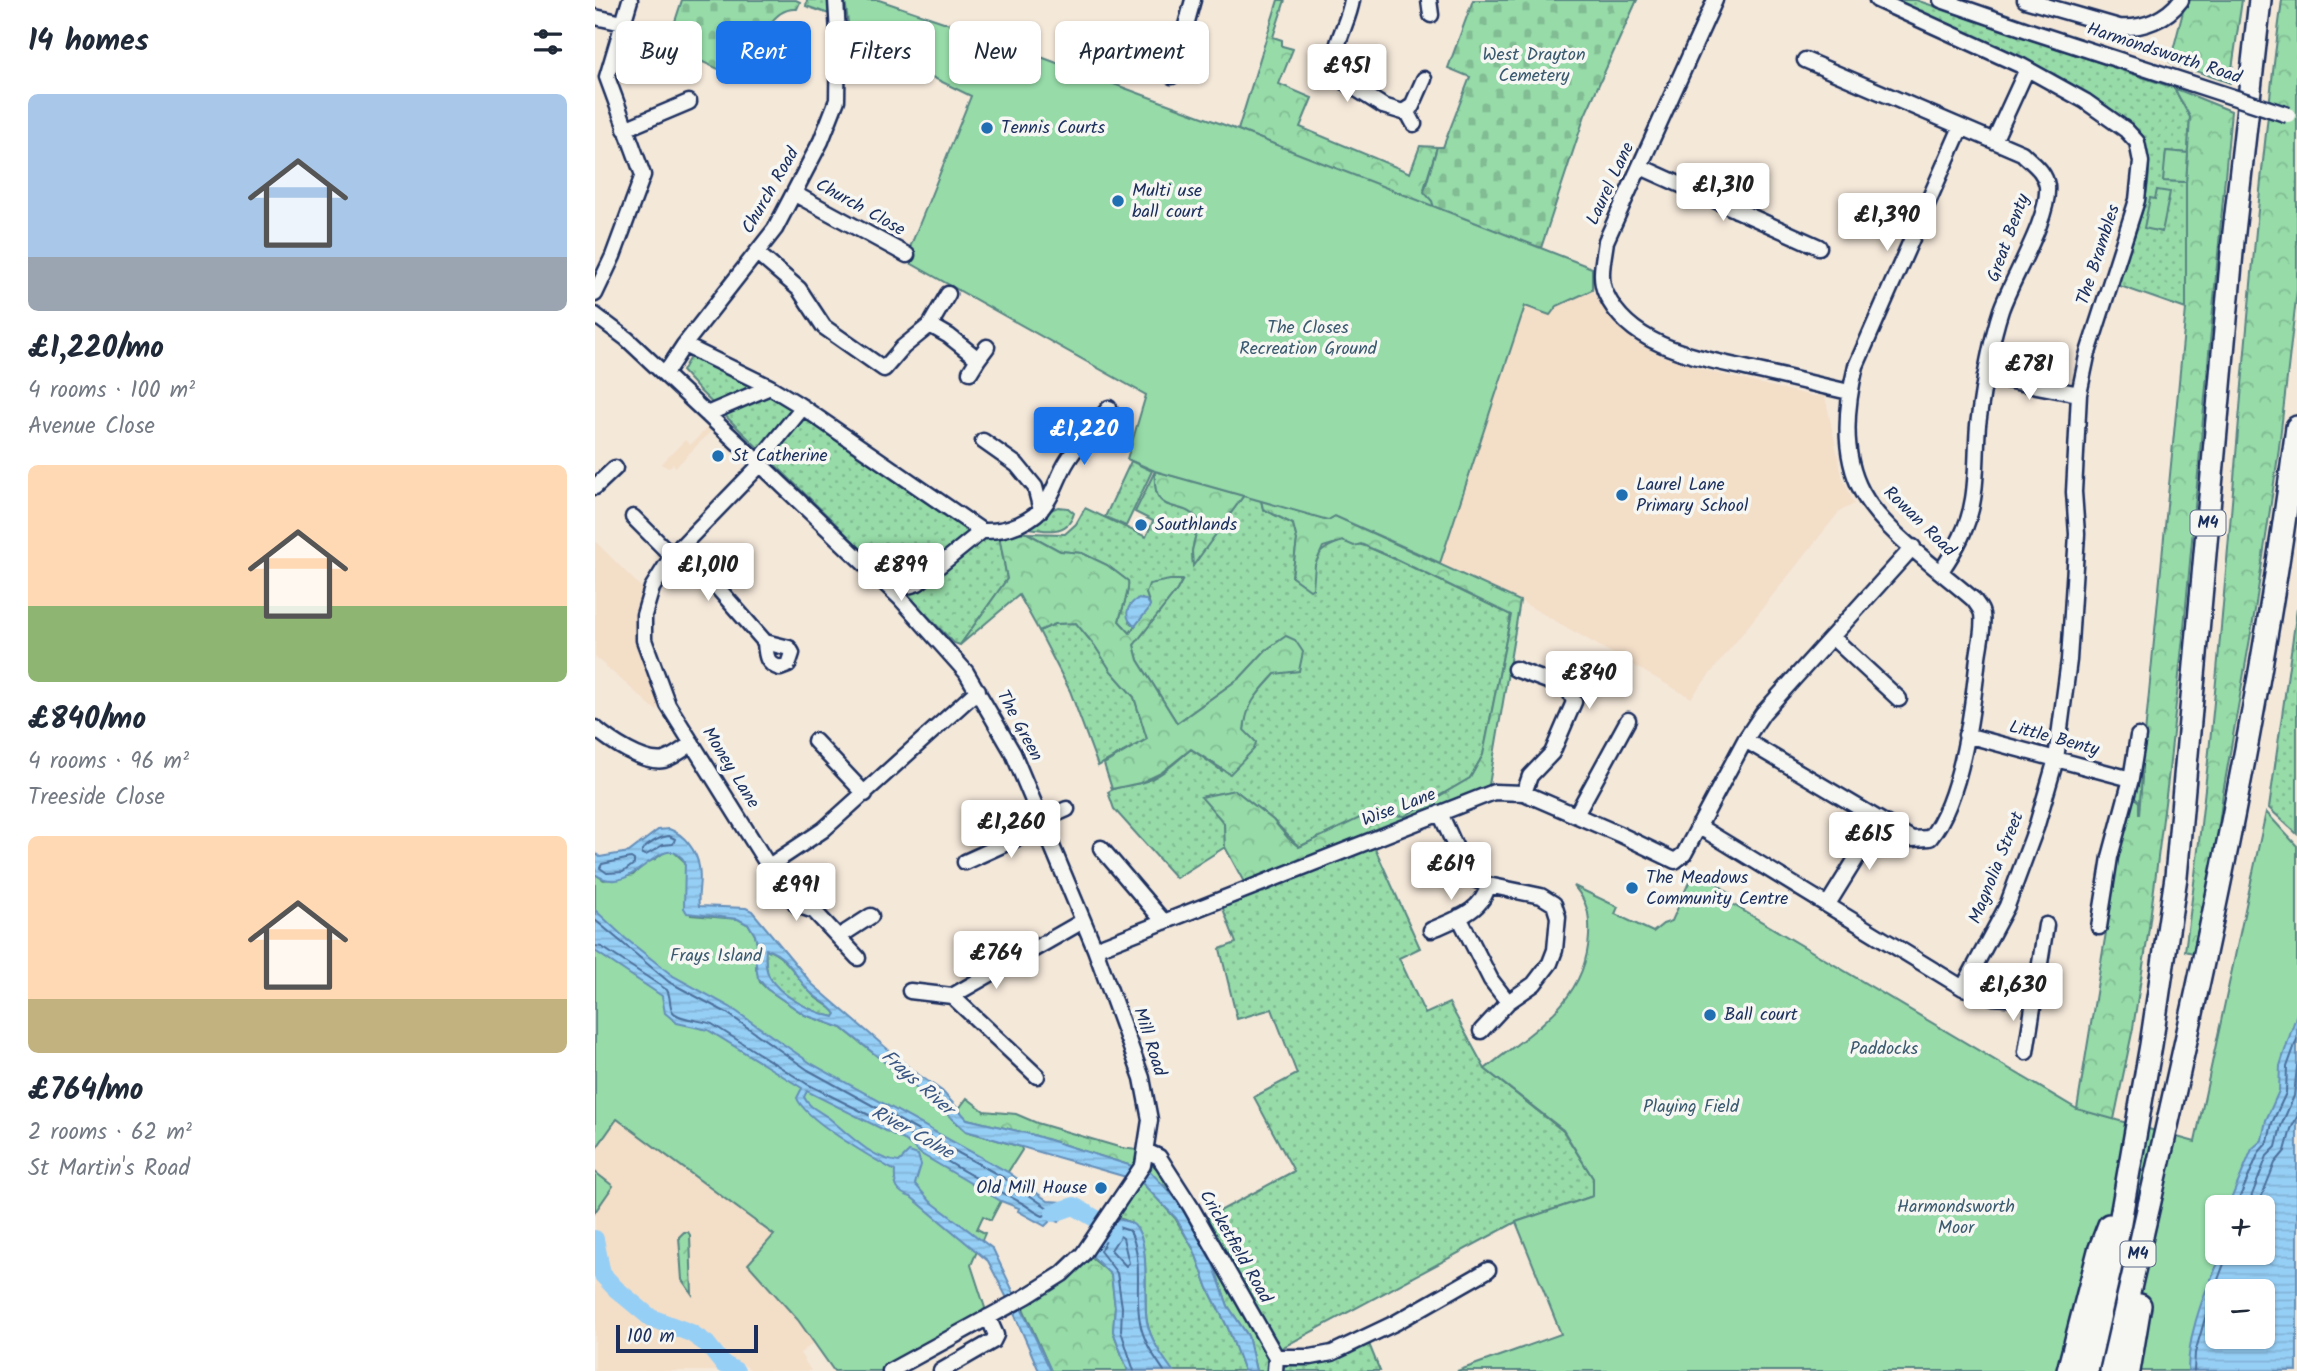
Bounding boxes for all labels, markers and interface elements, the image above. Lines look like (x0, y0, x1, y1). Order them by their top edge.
street label: Harmondsworth Road (2083, 15, 2246, 93)
text: 14 homes (28, 18, 149, 66)
chip: Buy (616, 21, 702, 84)
chip: Rent (716, 21, 811, 84)
chip: Filters (825, 21, 935, 84)
chip: New (949, 21, 1041, 84)
chip: Apartment (1055, 21, 1209, 84)
icon: filters (529, 23, 567, 61)
park label: West Drayton Cemetery (1482, 41, 1586, 91)
pin: £951 (1306, 44, 1388, 104)
text: £951 (1323, 49, 1371, 85)
place label: Tennis Courts (1001, 114, 1106, 143)
marker: Tennis Courts (979, 120, 995, 136)
street label: Laurel Lane (1579, 138, 1643, 230)
icon: home (235, 140, 361, 266)
street label: Church Road (734, 141, 808, 240)
pin: £1,310 (1666, 164, 1780, 223)
text: £1,310 (1692, 168, 1754, 204)
street label: Church Close (810, 171, 910, 245)
place label: Multi use ball court (1132, 177, 1205, 227)
street label: Great Benty (1980, 189, 2039, 286)
marker: Multi use ball court (1110, 193, 1126, 209)
pin: £1,390 (1830, 194, 1944, 253)
text: £1,390 (1854, 198, 1920, 234)
street label: The Brambles (2069, 201, 2129, 309)
park label: The Closes Recreation Ground (1239, 314, 1378, 364)
text: £1,220/mo (28, 325, 164, 373)
pin: £781 (1988, 342, 2070, 402)
text: £781 (2005, 347, 2053, 383)
text: 4 rooms · 100 m² (28, 373, 195, 409)
pin: £1,220 (1027, 407, 1141, 467)
text: Avenue Close (28, 409, 155, 445)
text: £1,220 (1050, 412, 1118, 448)
place label: St Catherine (732, 442, 828, 471)
marker: St Catherine (710, 448, 726, 464)
place label: Laurel Lane Primary School (1636, 471, 1749, 521)
street label: Rowan Road (1876, 480, 1963, 565)
marker: Laurel Lane Primary School (1614, 487, 1630, 503)
road number: M4 (2191, 510, 2225, 536)
icon: home (235, 511, 361, 637)
place label: Southlands (1155, 511, 1237, 540)
marker: Southlands (1133, 517, 1149, 533)
pin: £1,010 (651, 544, 765, 603)
pin: £899 (860, 544, 942, 603)
text: £1,010 (678, 548, 738, 584)
text: £899 (874, 548, 928, 584)
pin: £840 (1548, 652, 1630, 711)
text: £840 (1562, 656, 1616, 692)
street label: The Green (988, 685, 1050, 767)
text: £840/mo (28, 696, 146, 744)
street label: Little Benty (2006, 713, 2103, 765)
street label: Money Lane (693, 721, 767, 815)
text: 4 rooms · 96 m² (28, 744, 189, 780)
text: Treeside Close (28, 780, 165, 816)
street label: Wise Lane (1358, 781, 1440, 835)
pin: £1,260 (954, 800, 1068, 860)
text: £1,260 (977, 805, 1045, 841)
street label: Magnolia Street (1961, 806, 2033, 929)
pin: £615 (1828, 812, 1910, 872)
text: £615 (1845, 817, 1893, 853)
pin: £619 (1410, 842, 1492, 902)
text: £619 (1427, 847, 1475, 883)
pin: £991 (755, 864, 837, 923)
place label: The Meadows Community Centre (1646, 864, 1788, 914)
text: £991 (772, 868, 820, 904)
marker: The Meadows Community Centre (1624, 880, 1640, 896)
icon: home (235, 882, 361, 1008)
pin: £764 (955, 932, 1037, 991)
text: £764 (970, 936, 1022, 972)
park label: Frays Island (670, 942, 763, 971)
pin: £1,630 (1956, 964, 2070, 1023)
text: £1,630 (1980, 968, 2046, 1004)
place label: Ball court (1724, 1001, 1799, 1030)
street label: Mill Road (1124, 1004, 1174, 1081)
marker: Ball court (1702, 1007, 1718, 1023)
park label: Paddocks (1850, 1035, 1919, 1064)
water label: Frays River (874, 1043, 963, 1126)
text: £764/mo (28, 1067, 143, 1115)
park label: Playing Field (1643, 1093, 1740, 1122)
water label: River Colne (866, 1098, 961, 1169)
text: 2 rooms · 62 m² (28, 1115, 192, 1151)
text: St Martin's Road (28, 1151, 190, 1187)
place label: Old Mill House (976, 1174, 1087, 1203)
marker: Old Mill House (1093, 1180, 1109, 1196)
street label: Cricketfield Road (1191, 1185, 1280, 1310)
park label: Harmondsworth Moor (1897, 1193, 2015, 1243)
map controls (2205, 1195, 2275, 1349)
button: + (2205, 1195, 2275, 1265)
road number: M4 (2121, 1242, 2155, 1266)
button: − (2205, 1279, 2275, 1349)
scale bar (616, 1322, 758, 1354)
text: 100 m (627, 1322, 675, 1352)

